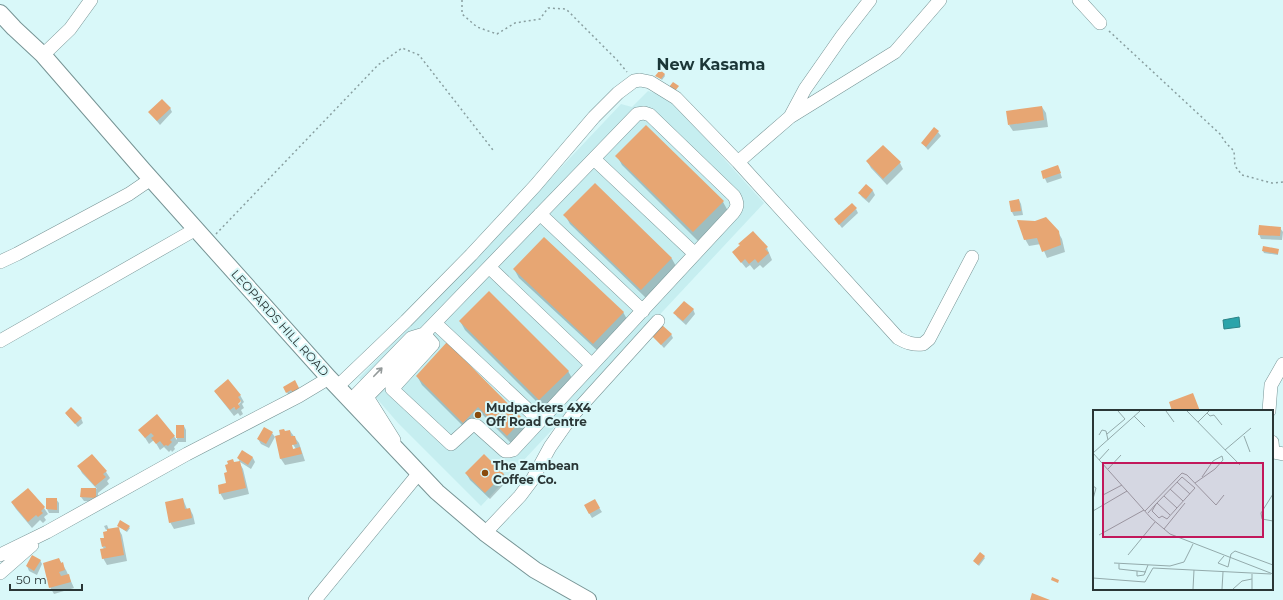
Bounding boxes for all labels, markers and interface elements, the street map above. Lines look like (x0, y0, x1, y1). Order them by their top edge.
district label: New Kasama (657, 55, 765, 74)
street label: LEOPARDS HILL ROAD (228, 266, 332, 379)
one-way arrow (373, 367, 383, 377)
place label: Mudpackers 4X4 Off Road Centre (486, 400, 592, 429)
marker: Mudpackers 4X4 Off Road Centre (473, 410, 483, 420)
inset map (1093, 410, 1273, 590)
place label: The Zambean Coffee Co. (493, 458, 579, 487)
marker: The Zambean Coffee Co. (480, 468, 490, 478)
scale bar (10, 566, 82, 592)
text: 50 m (16, 572, 47, 587)

